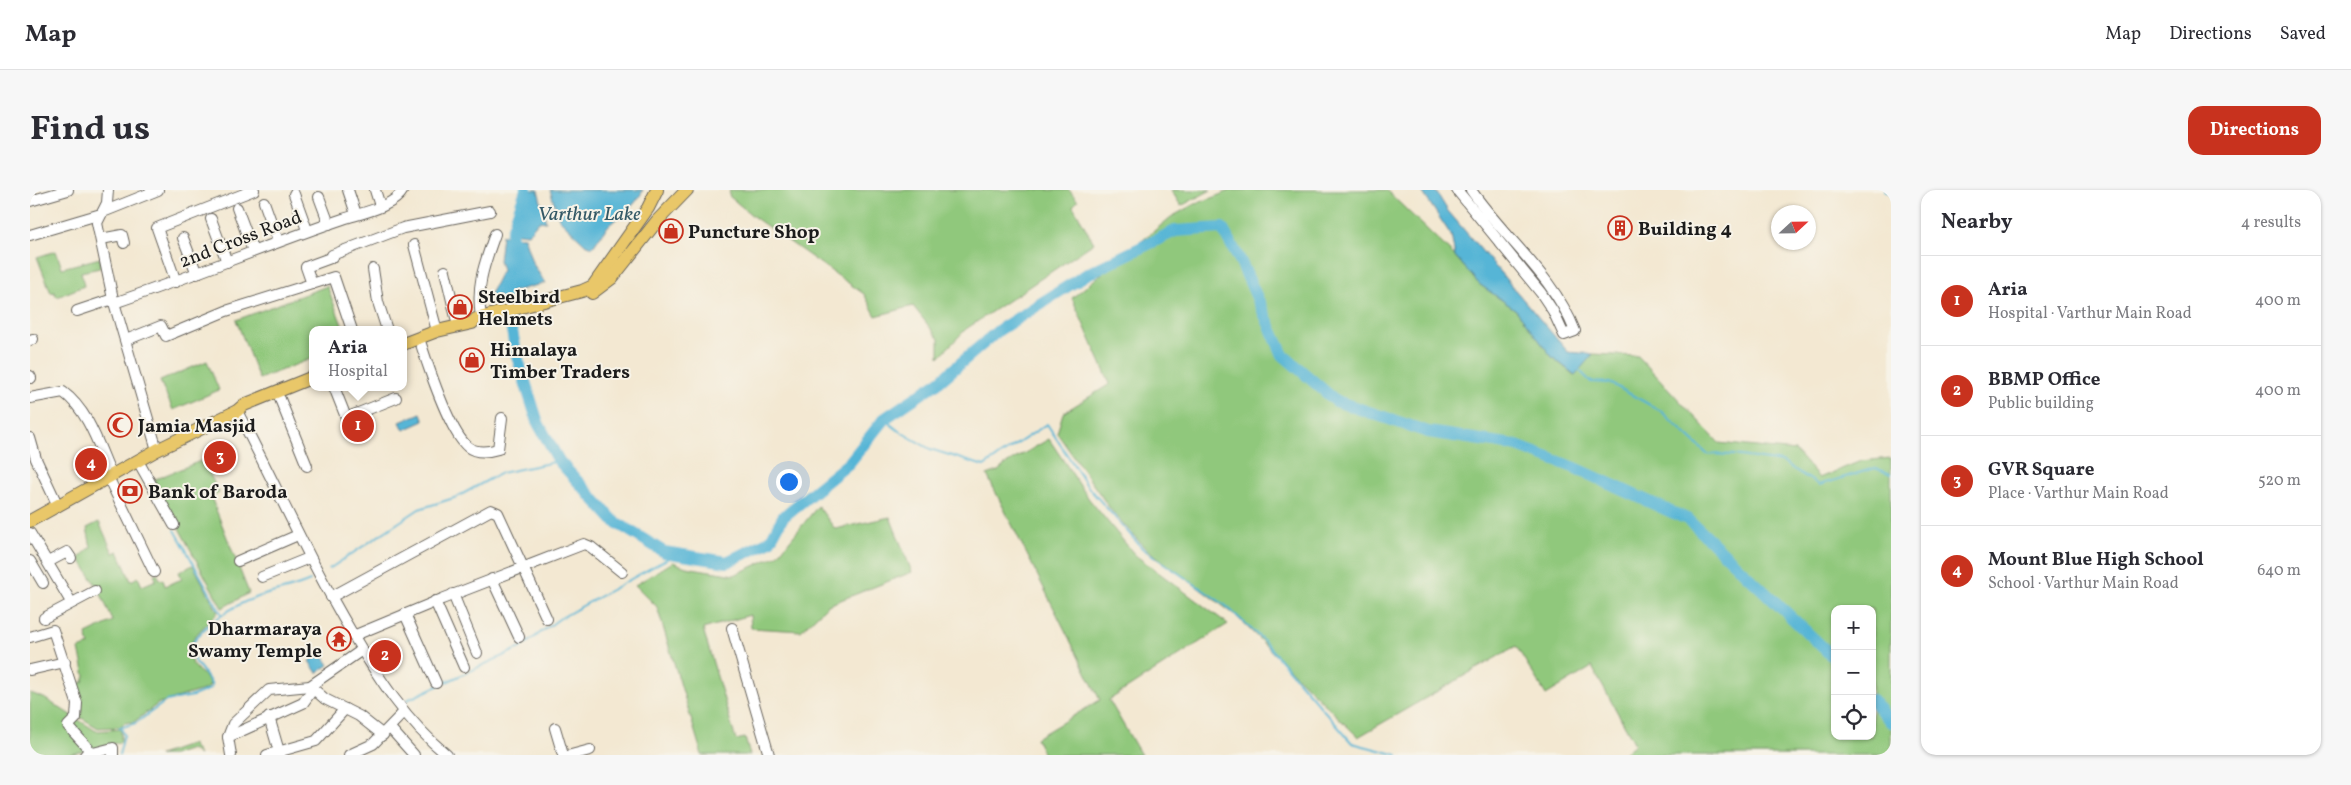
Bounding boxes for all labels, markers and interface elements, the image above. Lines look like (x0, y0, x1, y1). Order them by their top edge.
text: Map (25, 18, 76, 52)
text: Map (2105, 22, 2141, 47)
text: Directions (2169, 22, 2252, 47)
text: Saved (2280, 22, 2326, 47)
text: Find us (30, 106, 150, 154)
button: Directions (2188, 106, 2321, 155)
water label: Varthur Lake (537, 201, 641, 229)
street label: 2nd Cross Road (176, 205, 306, 275)
north arrow (1771, 205, 1816, 250)
text: Nearby (1941, 208, 2012, 237)
text: 4 results (2241, 212, 2301, 234)
building icon: Building 4 (1607, 215, 1633, 241)
place label: Building 4 (1638, 217, 1732, 243)
shop icon: Puncture Shop (658, 218, 684, 244)
place label: Puncture Shop (688, 220, 819, 246)
text: Aria (1988, 277, 2028, 303)
place label: Steelbird Helmets (478, 285, 561, 333)
text: 1 (1954, 290, 1960, 312)
text: 400 m (2255, 290, 2301, 312)
shop icon: Steelbird Helmets (447, 294, 473, 320)
text: Hospital · Varthur Main Road (1988, 303, 2192, 325)
popup (309, 326, 407, 391)
text: Aria (328, 335, 368, 361)
place label: Himalaya Timber Traders (490, 338, 630, 386)
shop icon: Himalaya Timber Traders (459, 347, 485, 373)
text: Hospital (328, 361, 388, 383)
text: BBMP Office (1988, 367, 2100, 393)
text: 2 (1953, 380, 1961, 402)
text: 400 m (2255, 380, 2301, 402)
text: Public building (1988, 393, 2094, 415)
pin: 1 (342, 407, 374, 445)
mosque icon: Jamia Masjid (107, 412, 133, 438)
place label: Jamia Masjid (137, 414, 256, 440)
pin: 3 (204, 438, 236, 476)
pin: 4 (75, 445, 107, 483)
text: GVR Square (1988, 457, 2094, 483)
your location (776, 469, 802, 495)
text: 3 (1953, 470, 1961, 492)
text: 520 m (2258, 470, 2301, 492)
bank icon: Bank of Baroda (117, 478, 143, 504)
place label: Bank of Baroda (148, 480, 288, 506)
text: Place · Varthur Main Road (1988, 483, 2169, 505)
text: Mount Blue High School (1988, 547, 2204, 573)
text: 4 (1952, 560, 1962, 582)
text: 640 m (2257, 560, 2301, 582)
text: School · Varthur Main Road (1988, 573, 2179, 595)
map controls (1831, 605, 1876, 740)
button: + (1831, 605, 1876, 650)
place label: Dharmaraya Swamy Temple (188, 617, 322, 665)
temple icon: Dharmaraya Swamy Temple (326, 626, 352, 652)
pin: 2 (369, 637, 401, 675)
button: − (1831, 650, 1876, 695)
button: locate (1831, 695, 1876, 740)

